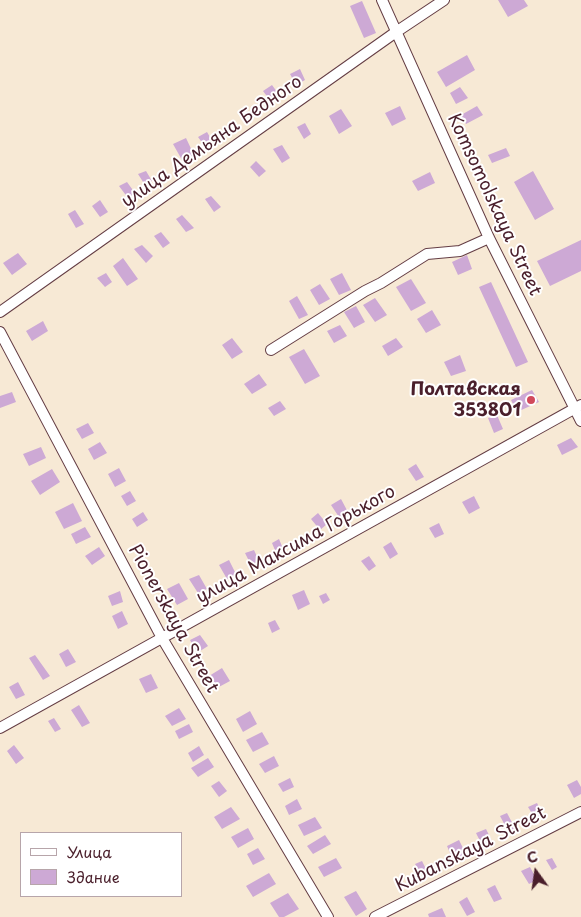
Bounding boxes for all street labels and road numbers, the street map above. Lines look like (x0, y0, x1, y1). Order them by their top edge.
street label: улица Демьяна Бедного (117, 71, 307, 213)
street label: Komsomolskaya Street (442, 110, 546, 300)
street label: улица Максима Горького (193, 481, 399, 609)
street label: Pionerskaya Street (123, 541, 223, 697)
street label: Kubanskaya Street (392, 803, 550, 897)

